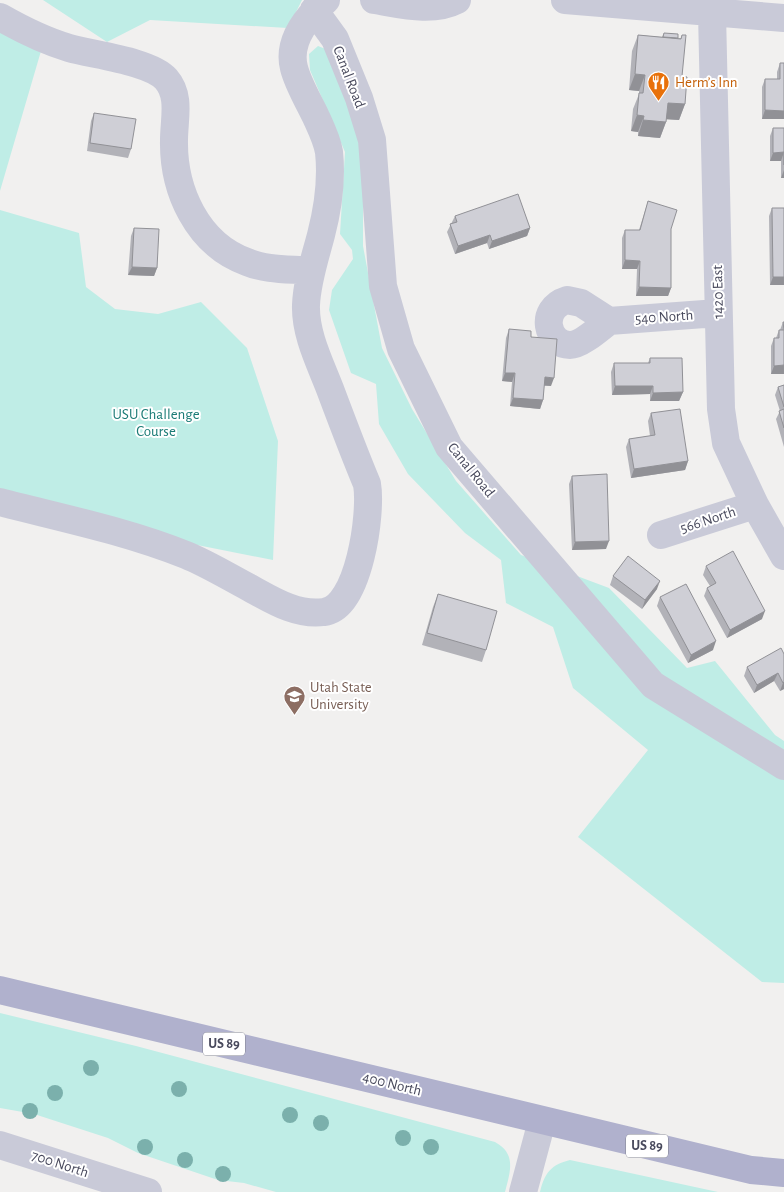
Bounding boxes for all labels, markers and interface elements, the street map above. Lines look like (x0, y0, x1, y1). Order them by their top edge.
street label: Canal Road (330, 44, 368, 110)
restaurant icon: Herm’s Inn (647, 70, 671, 101)
place label: Herm’s Inn (675, 75, 738, 90)
street label: 1420 East (710, 265, 726, 319)
street label: 540 North (634, 307, 694, 327)
park label: USU Challenge Course (112, 407, 200, 439)
street label: Canal Road (445, 440, 498, 500)
street label: 566 North (678, 504, 738, 536)
place label: Utah State University (310, 680, 372, 712)
school or university icon: Utah State University (282, 684, 306, 715)
road number: US 89 (203, 1032, 245, 1056)
street label: 400 North (361, 1069, 423, 1099)
road number: US 89 (626, 1134, 668, 1158)
street label: 700 North (30, 1148, 90, 1180)

